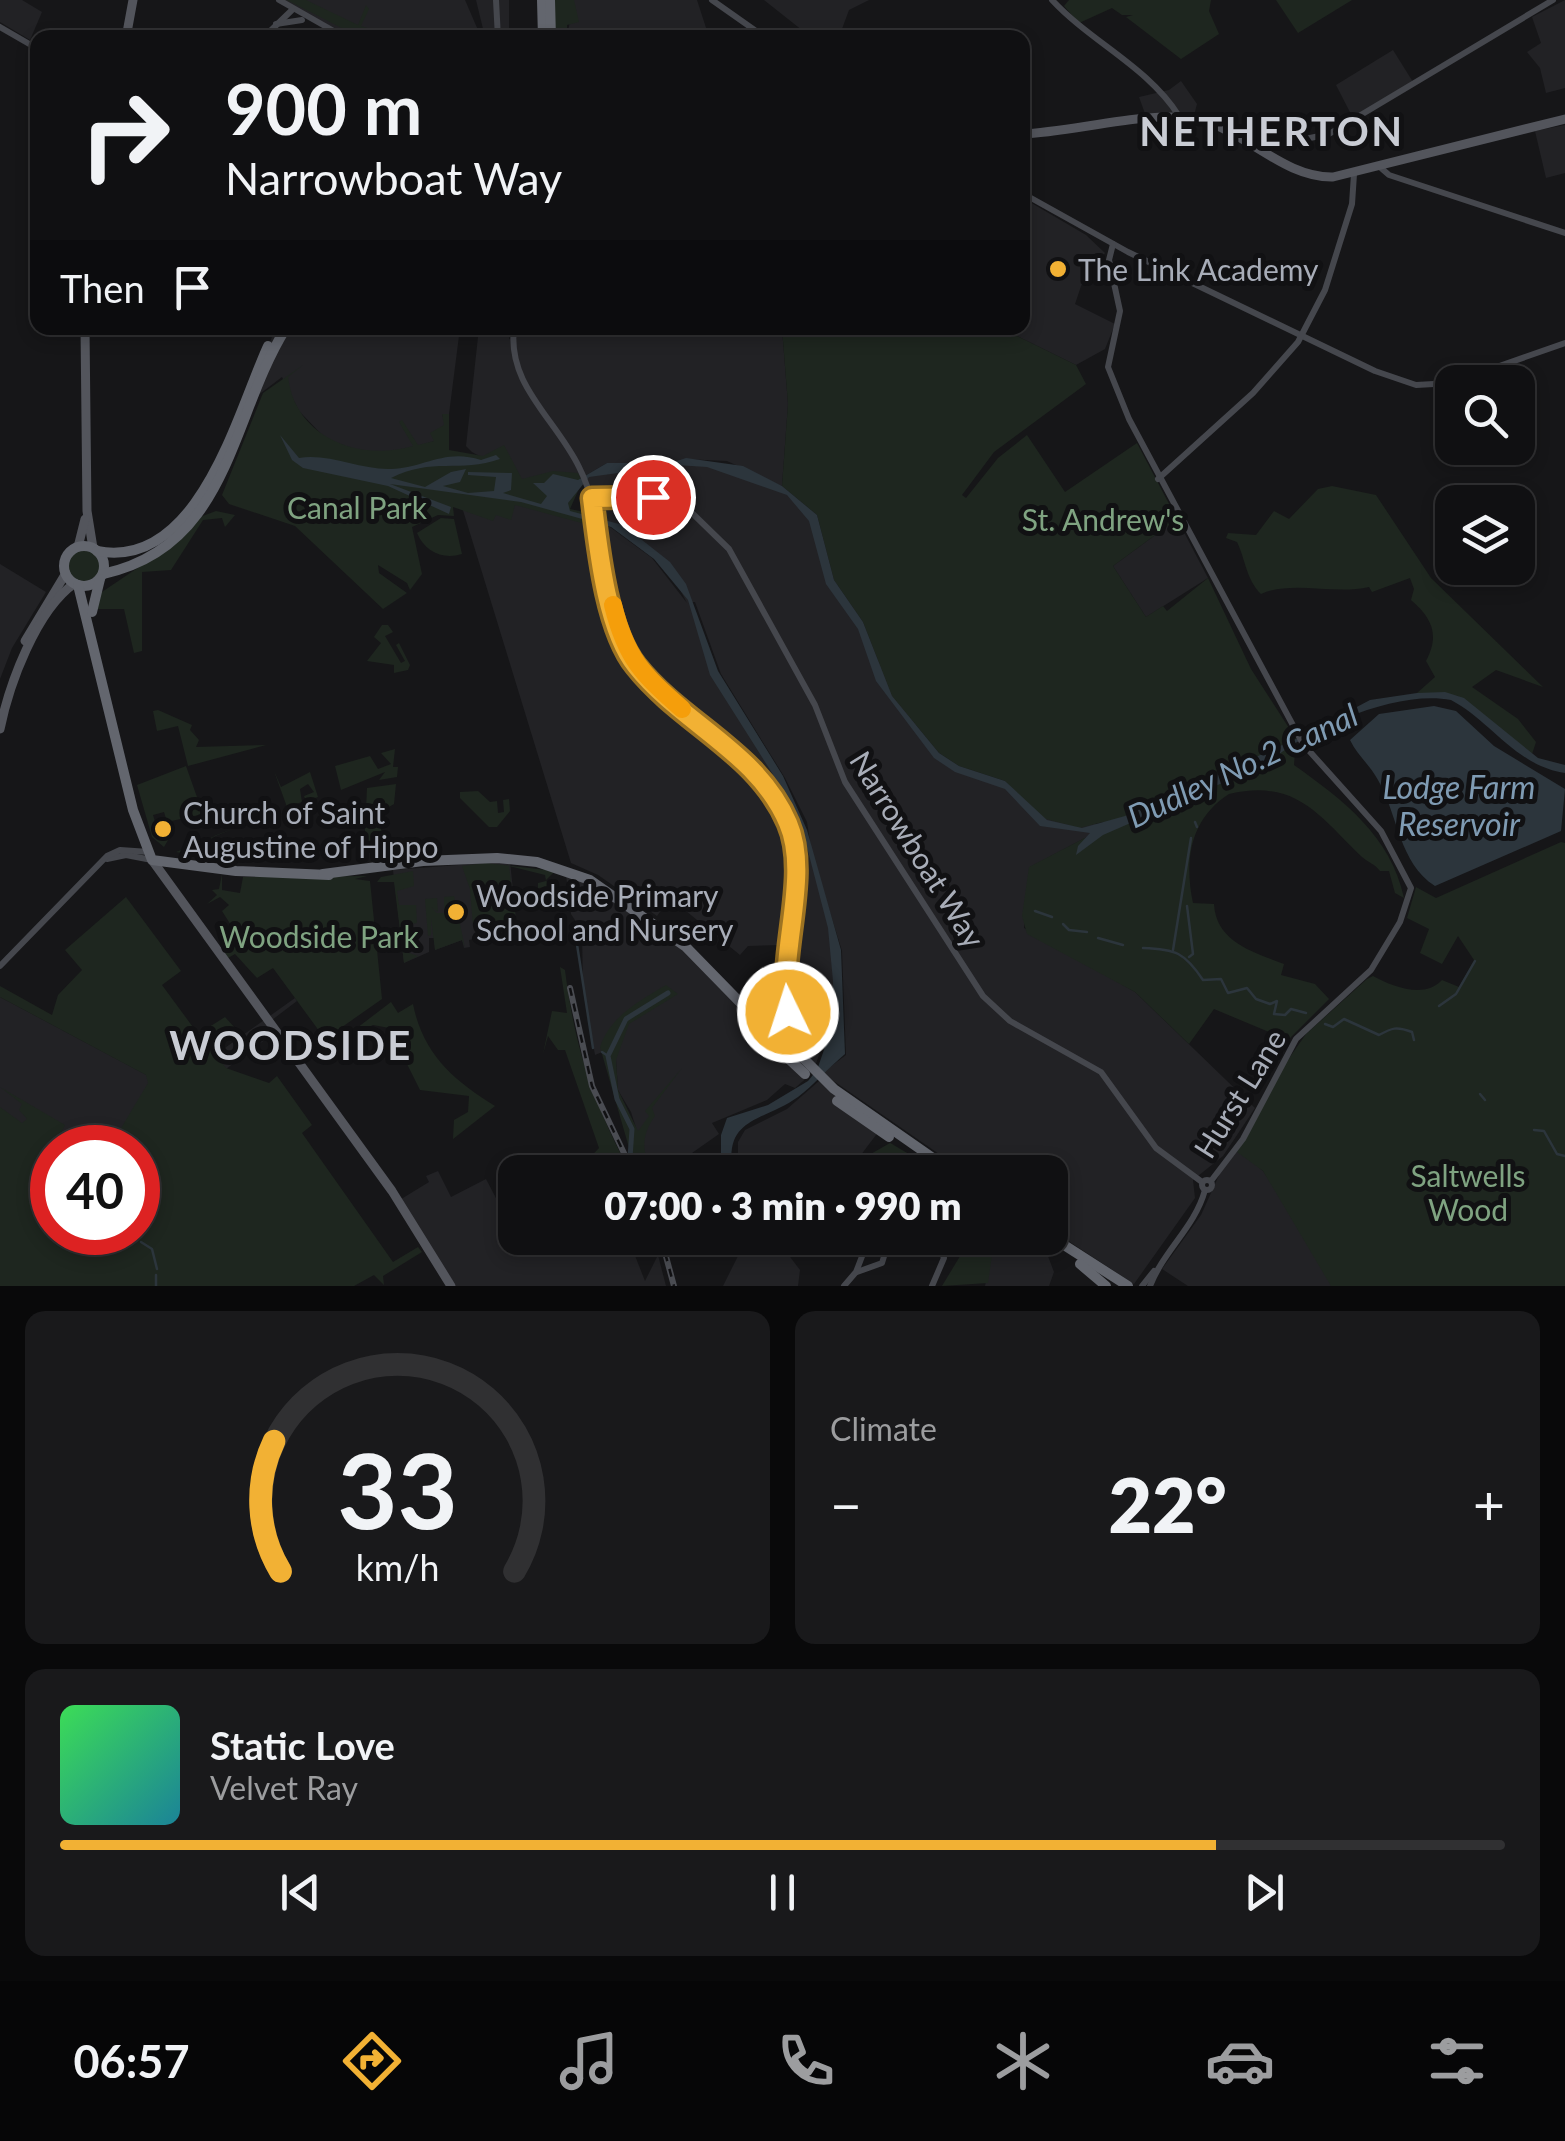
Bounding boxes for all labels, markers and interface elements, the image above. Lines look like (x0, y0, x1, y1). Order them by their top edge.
text: 900 m (225, 66, 422, 150)
icon: right (60, 70, 190, 200)
district label: NETHERTON (1139, 107, 1405, 155)
text: Narrowboat Way (225, 151, 562, 205)
place label: The Link Academy (1078, 251, 1319, 287)
marker: The Link Academy (1047, 258, 1069, 280)
icon: arrive (165, 260, 220, 315)
text: Then (60, 265, 145, 311)
map controls (1435, 365, 1535, 585)
button: search (1435, 365, 1535, 465)
pin (611, 455, 696, 540)
icon: arrive (626, 470, 681, 525)
button: layers (1435, 485, 1535, 585)
park label: Canal Park (287, 489, 428, 525)
park label: St. Andrew's (1022, 501, 1184, 537)
water label: Dudley No.2 Canal (1121, 695, 1363, 835)
street label: Narrowboat Way (843, 744, 993, 954)
water label: Lodge Farm Reservoir (1382, 767, 1536, 843)
place label: Church of Saint Augustine of Hippo (183, 794, 439, 864)
marker: Church of Saint Augustine of Hippo (152, 818, 174, 840)
place label: Woodside Primary School and Nursery (476, 877, 734, 947)
marker: Woodside Primary School and Nursery (445, 901, 467, 923)
park label: Woodside Park (219, 918, 419, 954)
position arrow (736, 960, 840, 1064)
district label: WOODSIDE (169, 1021, 413, 1069)
street label: Hurst Lane (1185, 1022, 1293, 1164)
speed limit sign: 40 (30, 1125, 160, 1255)
park label: Saltwells Wood (1410, 1157, 1526, 1227)
text: 07:00 · 3 min · 990 m (604, 1182, 962, 1228)
text: Climate (830, 1409, 937, 1448)
text: 33 (337, 1426, 458, 1551)
text: 22° (1108, 1459, 1227, 1549)
text: − (830, 1471, 862, 1537)
text: + (1473, 1471, 1505, 1537)
text: km/h (356, 1546, 439, 1589)
text: Static Love (210, 1722, 395, 1768)
text: Velvet Ray (210, 1768, 358, 1807)
icon: previous (273, 1865, 328, 1920)
icon: pause (755, 1865, 810, 1920)
icon: next (1237, 1865, 1292, 1920)
icon: directions (337, 2026, 407, 2096)
icon: music (554, 2026, 624, 2096)
icon: phone (771, 2026, 841, 2096)
icon: climate (988, 2026, 1058, 2096)
icon: car (1205, 2026, 1275, 2096)
icon: filters (1422, 2026, 1492, 2096)
text: 06:57 (74, 2034, 190, 2088)

